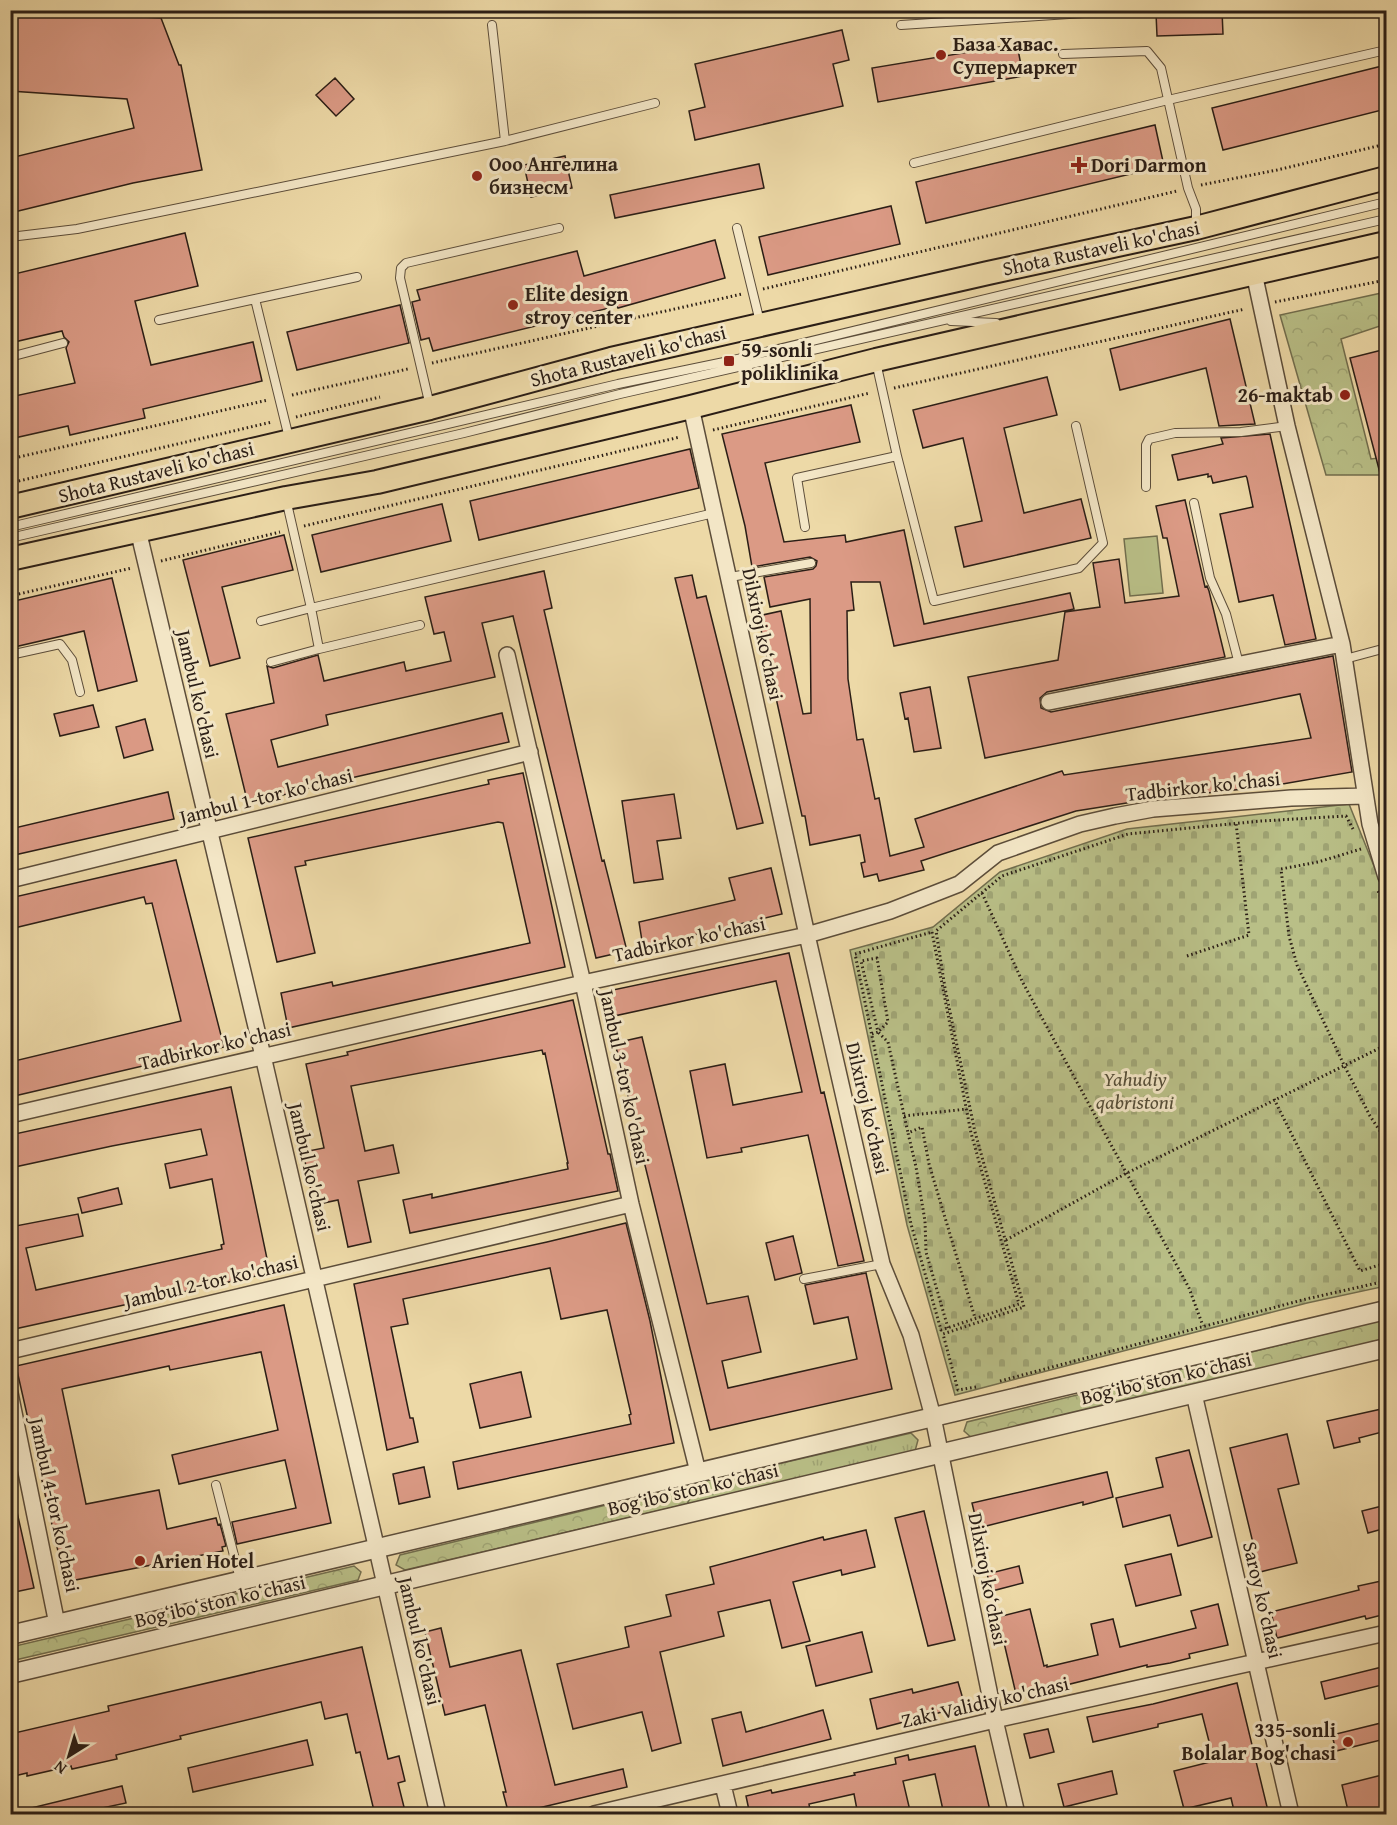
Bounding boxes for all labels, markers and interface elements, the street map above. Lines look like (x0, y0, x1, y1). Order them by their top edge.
place label: База Хавас. Супермаркет (953, 29, 1077, 81)
marker: База Хавас. Супермаркет (934, 48, 948, 62)
place label: Ооо Ангелина бизнесм (489, 149, 619, 201)
place label: Dori Darmon (1091, 150, 1207, 179)
marker: Dori Darmon (1072, 158, 1086, 172)
marker: Ооо Ангелина бизнесм (470, 169, 484, 183)
street label: Shota Rustaveli ko'chasi (1000, 212, 1203, 283)
place label: Elite design stroy center (525, 279, 633, 331)
marker: Elite design stroy center (506, 298, 520, 312)
street label: Shota Rustaveli ko'chasi (527, 317, 729, 394)
place label: 59-sonli poliklinika (741, 335, 840, 387)
marker: 59-sonli poliklinika (722, 354, 736, 368)
place label: 26-maktab (1238, 380, 1333, 409)
marker: 26-maktab (1338, 388, 1352, 402)
street label: Shota Rustaveli ko'chasi (55, 433, 257, 510)
street label: Dilxiroj ko‘chasi (735, 565, 792, 703)
street label: Jambul ko'chasi (169, 624, 227, 761)
street label: Jambul 1-tor ko'chasi (173, 760, 356, 832)
street label: Tadbirkor ko'chasi (1124, 763, 1282, 808)
street label: Tadbirkor ko'chasi (610, 908, 768, 969)
street label: Jambul 3-tor ko'chasi (592, 984, 658, 1167)
street label: Tadbirkor ko'chasi (136, 1014, 294, 1077)
street label: Dilxiroj ko‘chasi (839, 1039, 898, 1177)
park label: Yahudiy qabristoni (1096, 1064, 1174, 1116)
street label: Jambul ko'chasi (281, 1097, 339, 1234)
street label: Jambul 2-tor ko'chasi (118, 1246, 301, 1315)
street label: Bogʻiboʻston koʻchasi (1078, 1344, 1255, 1411)
street label: Jambul 4-tor ko'chasi (22, 1412, 88, 1595)
street label: Bogʻiboʻston koʻchasi (605, 1455, 782, 1522)
street label: Dilxiroj ko‘chasi (961, 1510, 1016, 1648)
street label: Saroy ko‘chasi (1236, 1539, 1291, 1662)
place label: Arien Hotel (152, 1546, 254, 1575)
marker: Arien Hotel (133, 1554, 147, 1568)
street label: Bogʻiboʻston koʻchasi (132, 1567, 309, 1634)
street label: Jambul ko'chasi (391, 1571, 449, 1708)
street label: Zaki Validiy ko'chasi (898, 1668, 1072, 1735)
place label: 335-sonli Bolalar Bog'chasi (1182, 1715, 1336, 1767)
north arrow (39, 1726, 99, 1786)
marker: 335-sonli Bolalar Bog'chasi (1341, 1735, 1355, 1749)
text: N (48, 1755, 71, 1781)

